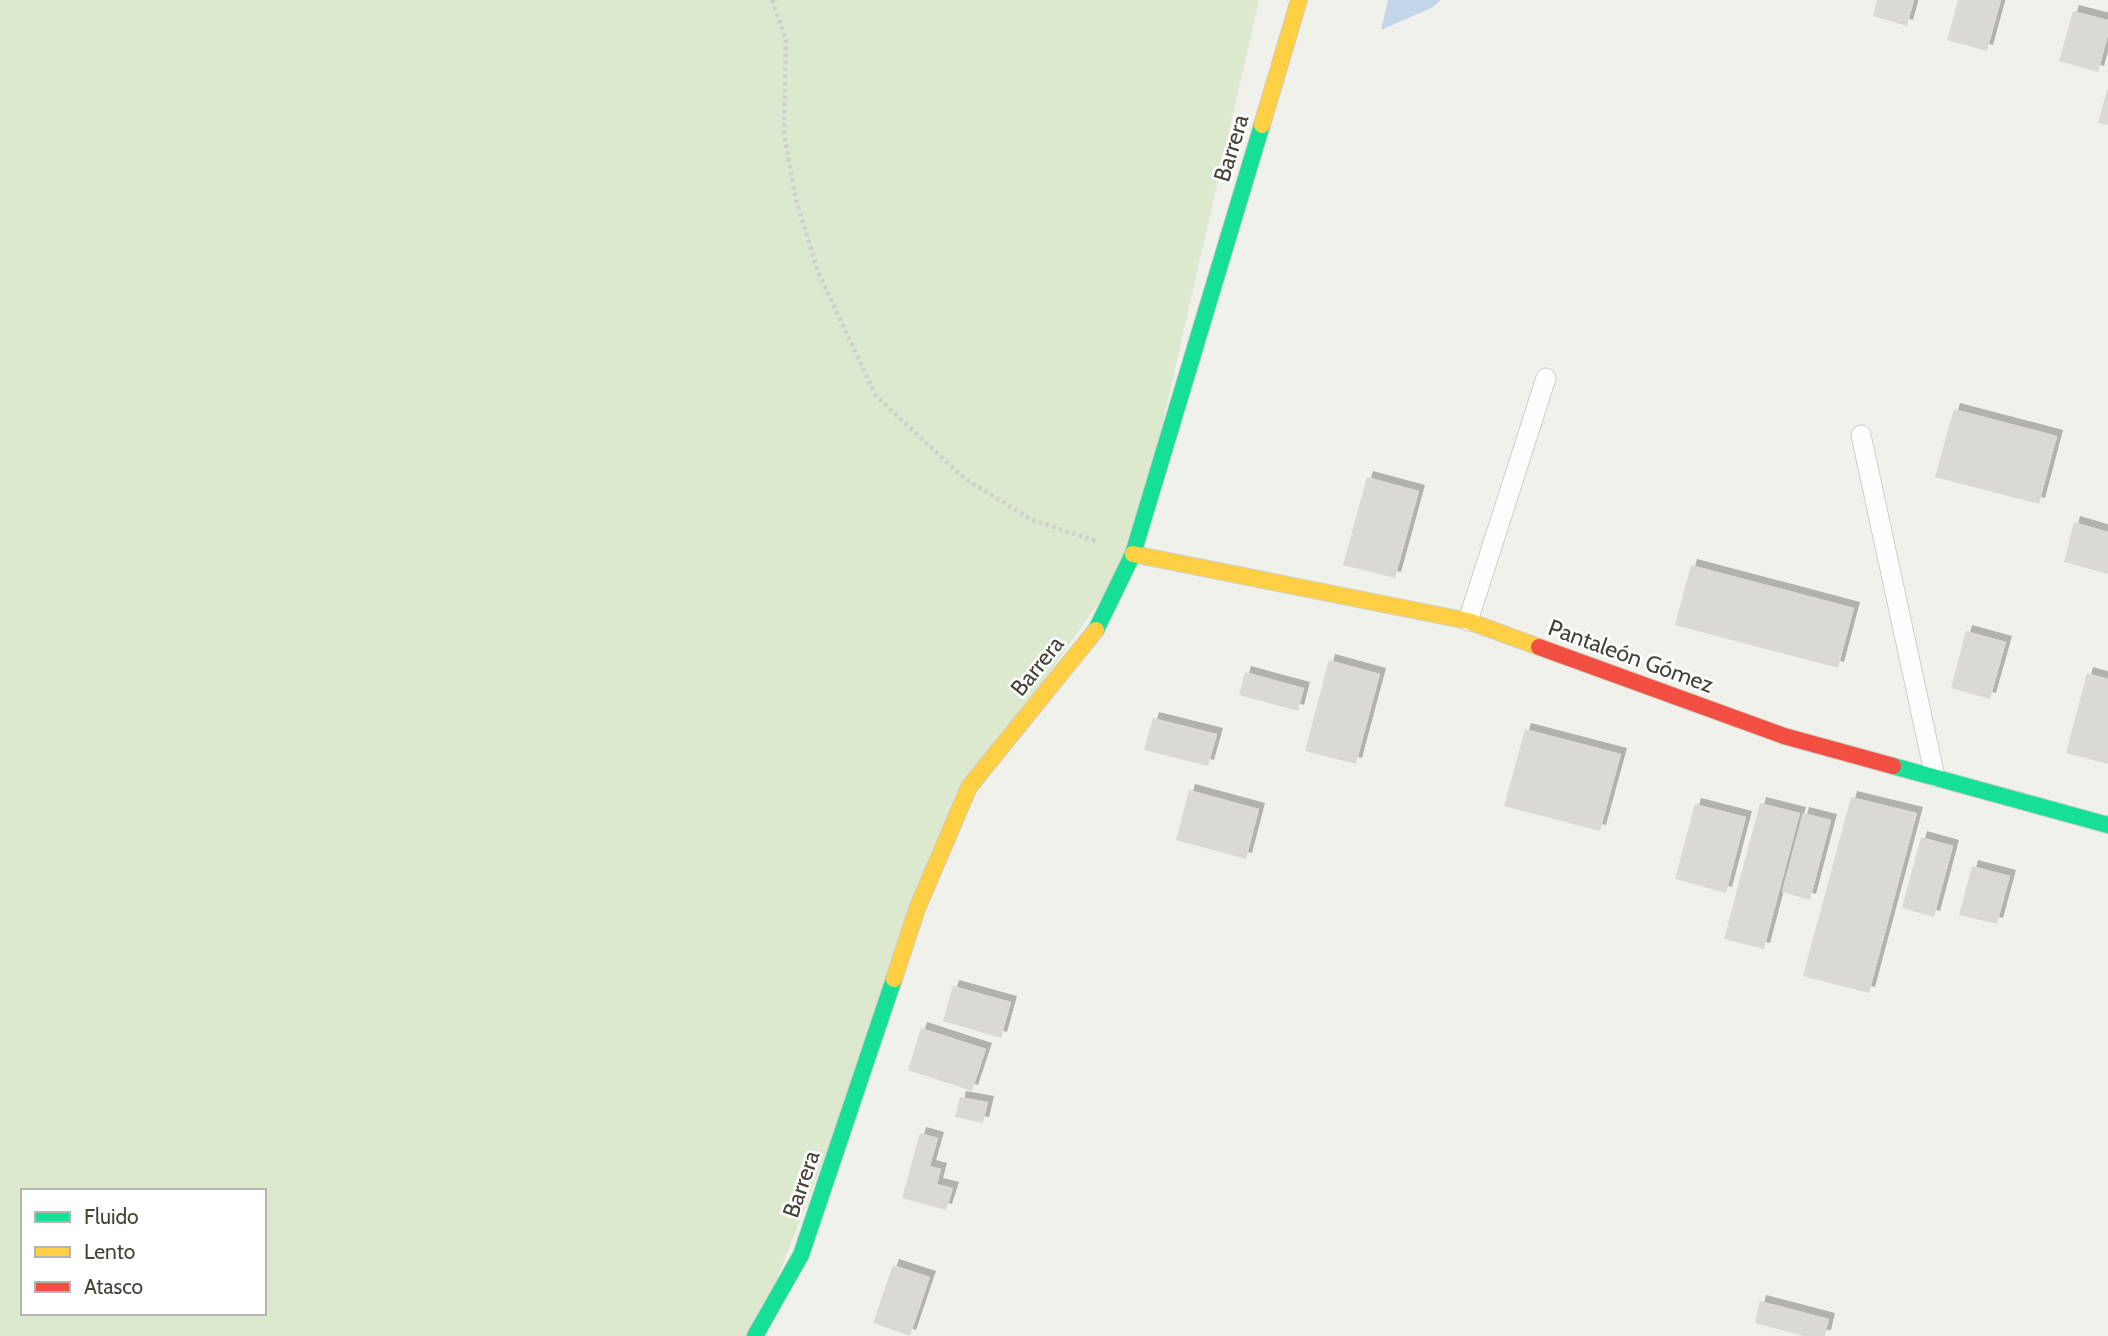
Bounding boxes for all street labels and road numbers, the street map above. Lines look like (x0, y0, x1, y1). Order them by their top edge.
street label: Barrera (1208, 111, 1254, 185)
street label: Pantaleón Gómez (1545, 613, 1718, 699)
street label: Barrera (1004, 630, 1070, 702)
street label: Barrera (777, 1147, 825, 1221)

